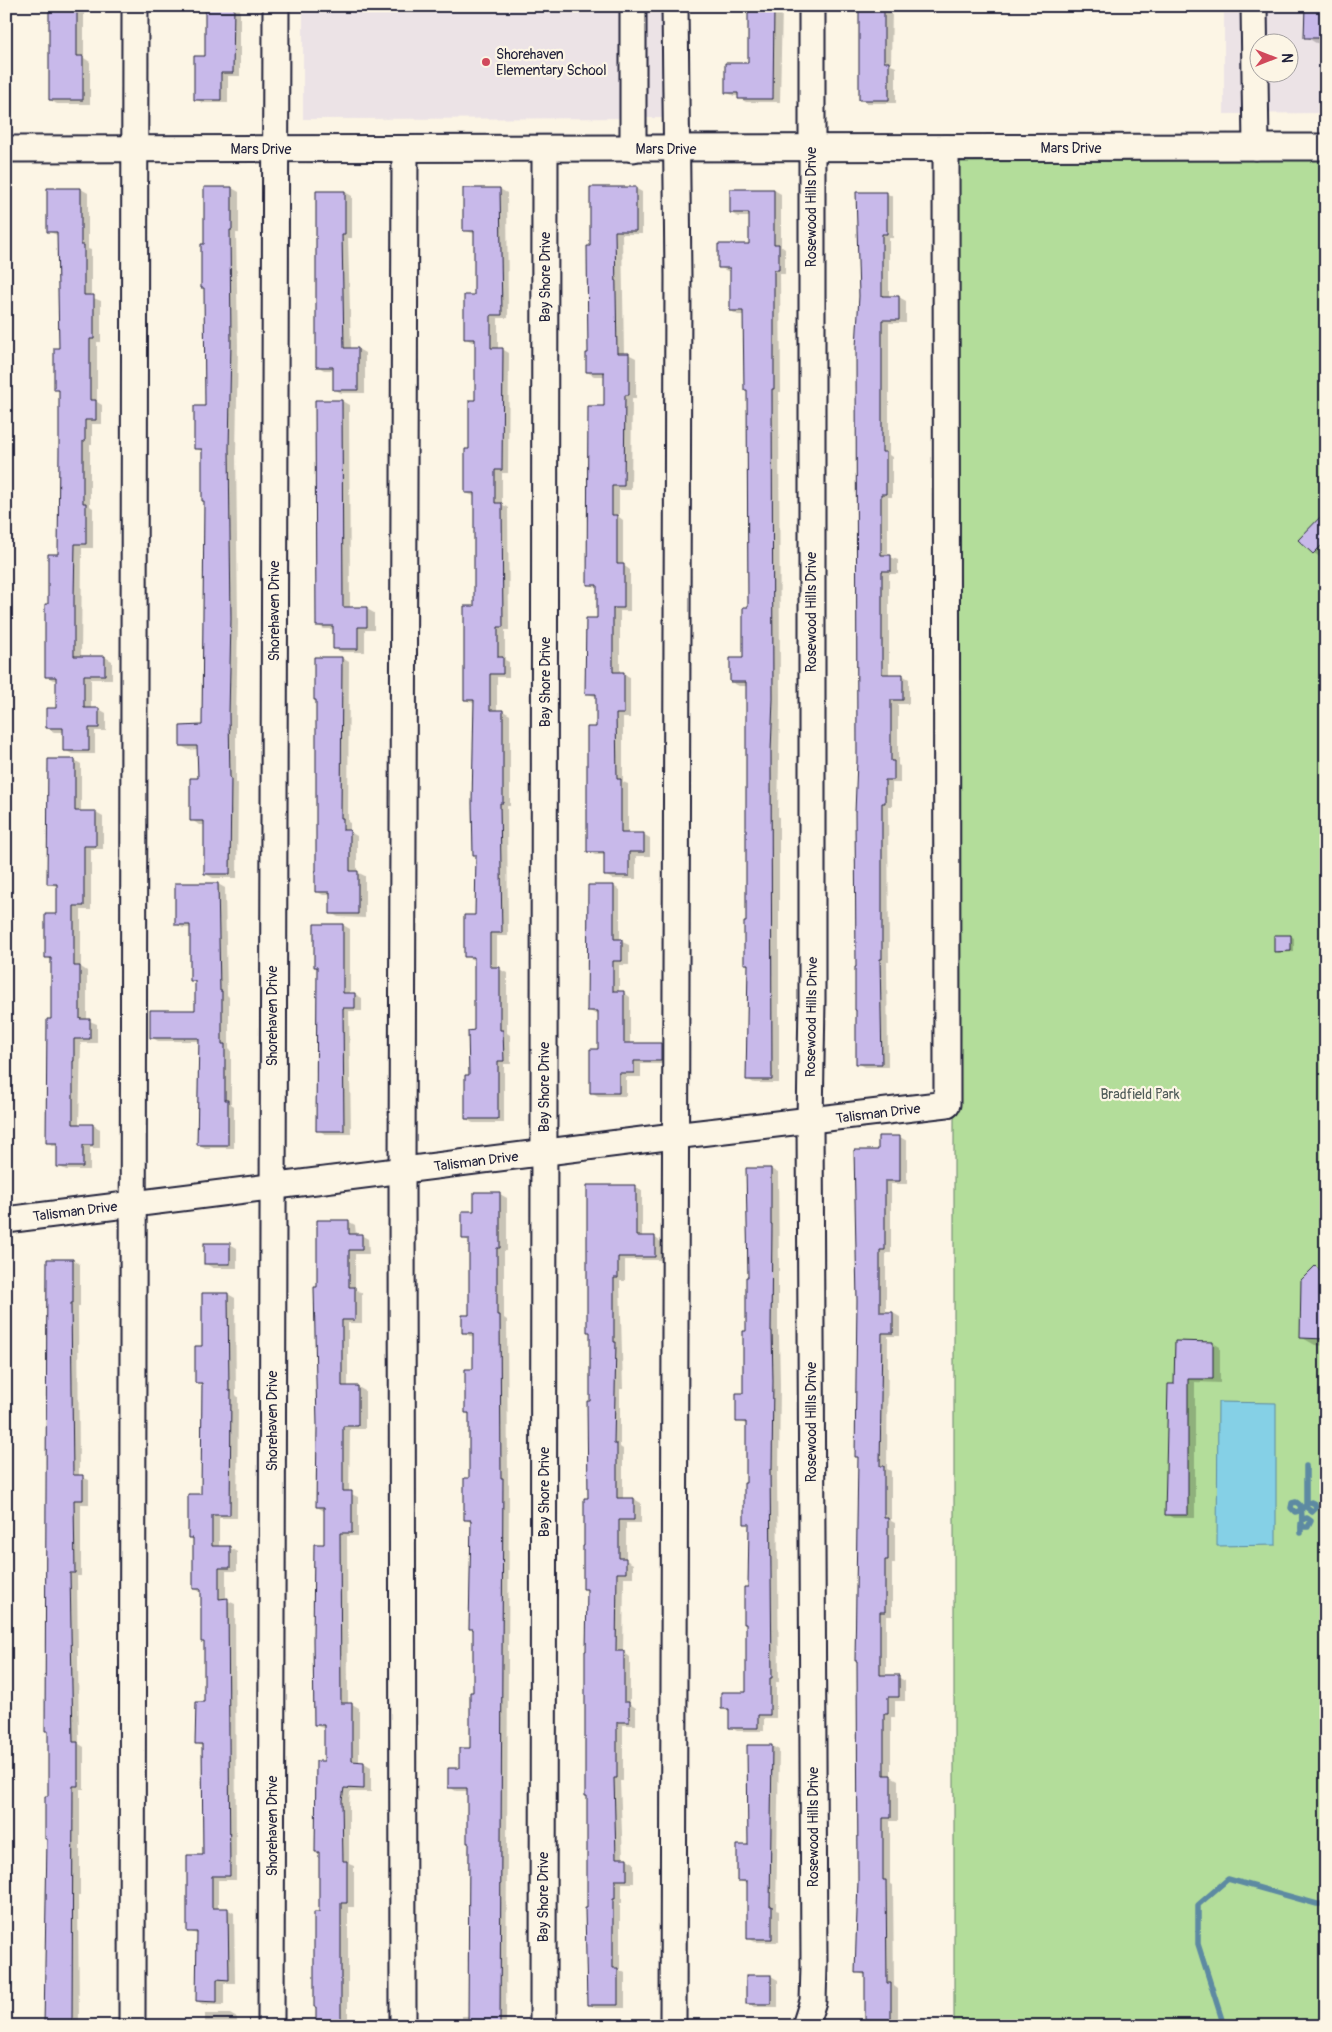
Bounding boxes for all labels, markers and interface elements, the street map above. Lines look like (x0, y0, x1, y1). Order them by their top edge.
north arrow (1250, 32, 1300, 82)
place label: Shorehaven Elementary School (496, 46, 607, 79)
text: N (1278, 53, 1295, 63)
marker: Shorehaven Elementary School (480, 56, 492, 68)
street label: Mars Drive (1041, 140, 1101, 157)
street label: Mars Drive (231, 141, 291, 158)
street label: Mars Drive (636, 141, 696, 158)
street label: Rosewood Hills Drive (803, 147, 820, 267)
street label: Bay Shore Drive (537, 232, 554, 322)
street label: Rosewood Hills Drive (803, 552, 820, 672)
street label: Shorehaven Drive (266, 561, 283, 661)
street label: Bay Shore Drive (537, 637, 554, 727)
street label: Rosewood Hills Drive (802, 957, 821, 1077)
street label: Shorehaven Drive (264, 966, 281, 1066)
street label: Bay Shore Drive (536, 1042, 553, 1132)
park label: Bradfield Park (1100, 1086, 1180, 1103)
street label: Talisman Drive (835, 1100, 921, 1127)
street label: Talisman Drive (433, 1148, 519, 1175)
street label: Talisman Drive (32, 1198, 118, 1225)
street label: Rosewood Hills Drive (803, 1362, 820, 1482)
street label: Shorehaven Drive (264, 1371, 281, 1471)
street label: Bay Shore Drive (536, 1447, 553, 1537)
street label: Rosewood Hills Drive (805, 1767, 822, 1887)
street label: Shorehaven Drive (264, 1776, 281, 1876)
street label: Bay Shore Drive (535, 1852, 552, 1942)

